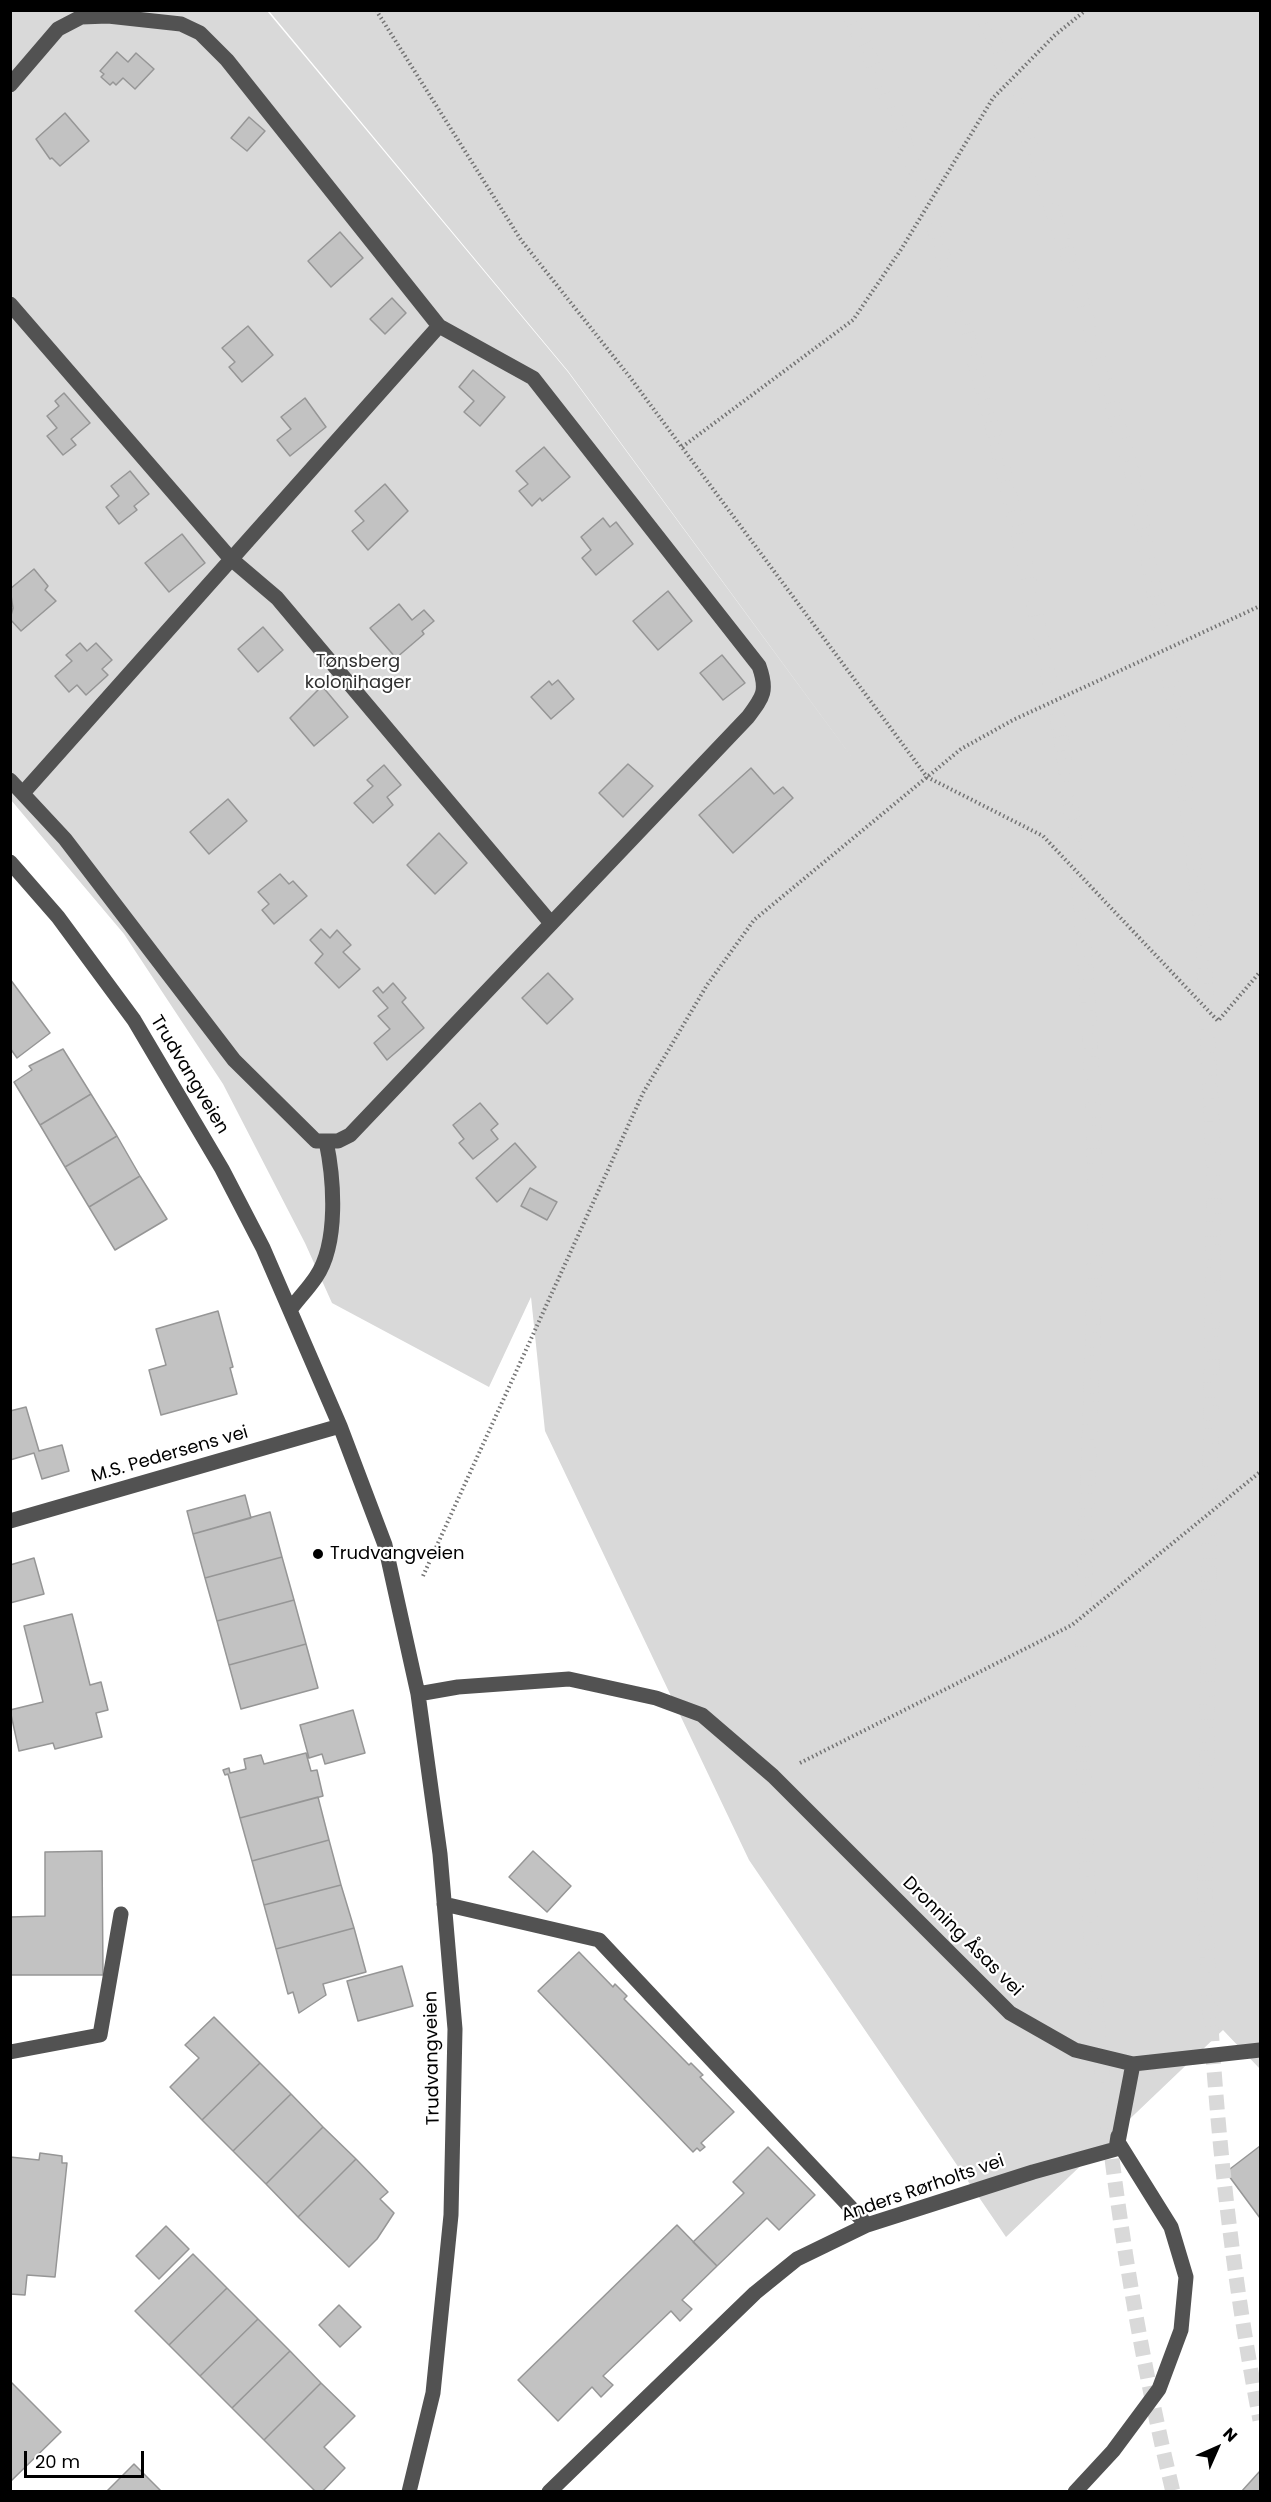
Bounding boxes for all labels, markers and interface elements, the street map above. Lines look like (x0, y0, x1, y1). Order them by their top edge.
park label: Tønsberg kolonihager (305, 651, 411, 694)
street label: Trudvangveien (145, 1012, 233, 1138)
street label: M.S. Pedersens vei (89, 1422, 251, 1488)
place label: Trudvangveien (330, 1543, 464, 1565)
marker: Trudvangveien (311, 1547, 325, 1561)
street label: Dronning Åsas vei (898, 1873, 1026, 2001)
street label: Trudvangveien (421, 1991, 445, 2125)
street label: Anders Rørholts vei (839, 2151, 1007, 2227)
north arrow (1187, 2418, 1247, 2478)
text: N (1218, 2423, 1242, 2447)
scale bar (27, 2439, 147, 2477)
text: 20 m (35, 2449, 80, 2474)

